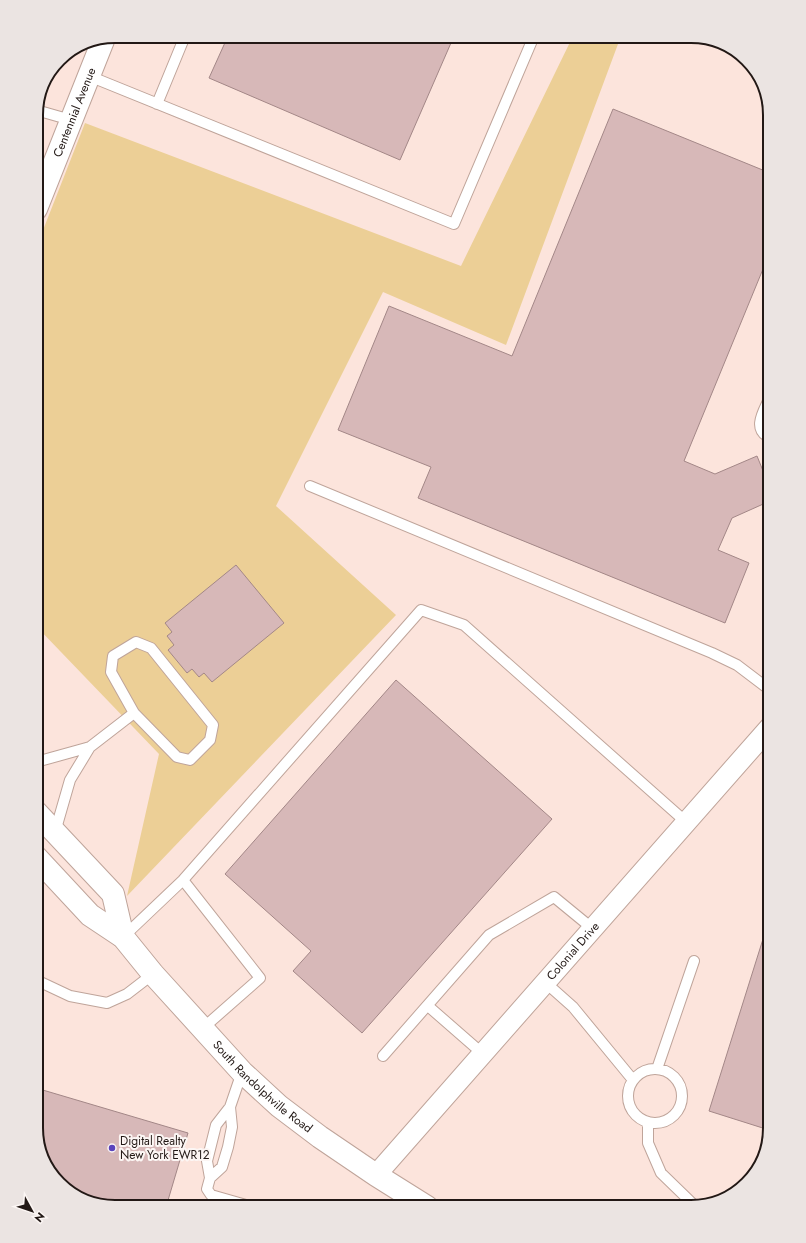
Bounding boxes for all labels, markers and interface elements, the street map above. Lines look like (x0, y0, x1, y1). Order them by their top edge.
street label: Centennial Avenue (48, 65, 100, 160)
street label: Colonial Drive (542, 918, 603, 984)
street label: South Randolphville Road (208, 1036, 316, 1137)
place label: Digital Realty New York EWR12 (120, 1132, 210, 1164)
marker: Digital Realty New York EWR12 (107, 1143, 117, 1153)
north arrow (12, 1191, 52, 1231)
text: N (31, 1209, 49, 1226)

